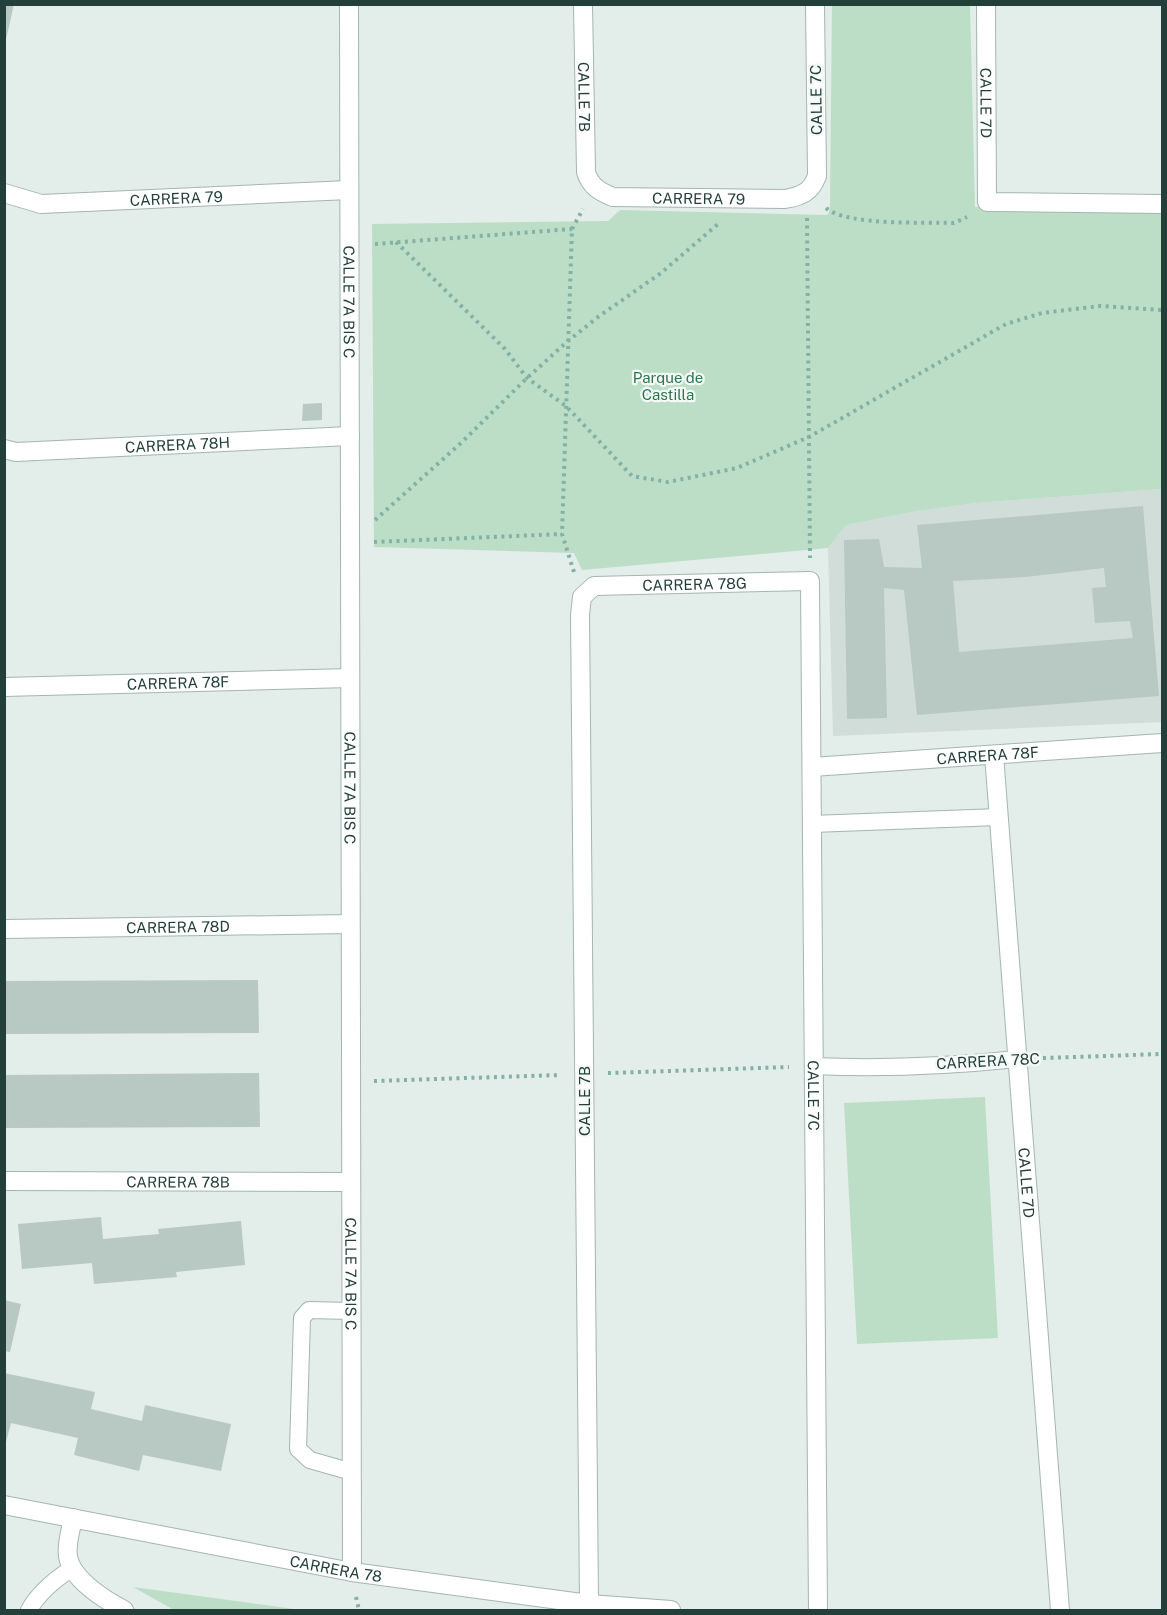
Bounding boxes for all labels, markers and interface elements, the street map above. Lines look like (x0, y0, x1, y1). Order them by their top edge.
street label: CALLE 7B (576, 62, 594, 132)
street label: CALLE 7C (807, 65, 825, 135)
street label: CALLE 7D (978, 68, 995, 138)
street label: CARRERA 79 (129, 187, 223, 208)
street label: CARRERA 79 (652, 189, 745, 207)
street label: CALLE 7A BIS C (341, 246, 358, 358)
park label: Parque de Castilla (633, 369, 703, 403)
street label: CARRERA 78H (125, 433, 230, 455)
street label: CARRERA 78G (642, 574, 747, 593)
street label: CARRERA 78F (127, 673, 229, 692)
street label: CALLE 7A BIS C (342, 732, 359, 844)
street label: CARRERA 78F (936, 743, 1039, 767)
street label: CARRERA 78D (126, 917, 230, 936)
street label: CARRERA 78C (936, 1050, 1040, 1072)
street label: CALLE 7C (805, 1060, 823, 1131)
street label: CALLE 7B (576, 1066, 593, 1136)
street label: CALLE 7D (1016, 1147, 1038, 1219)
street label: CARRERA 78B (126, 1173, 230, 1190)
street label: CALLE 7A BIS C (343, 1218, 360, 1330)
street label: CARRERA 78 (288, 1552, 383, 1584)

